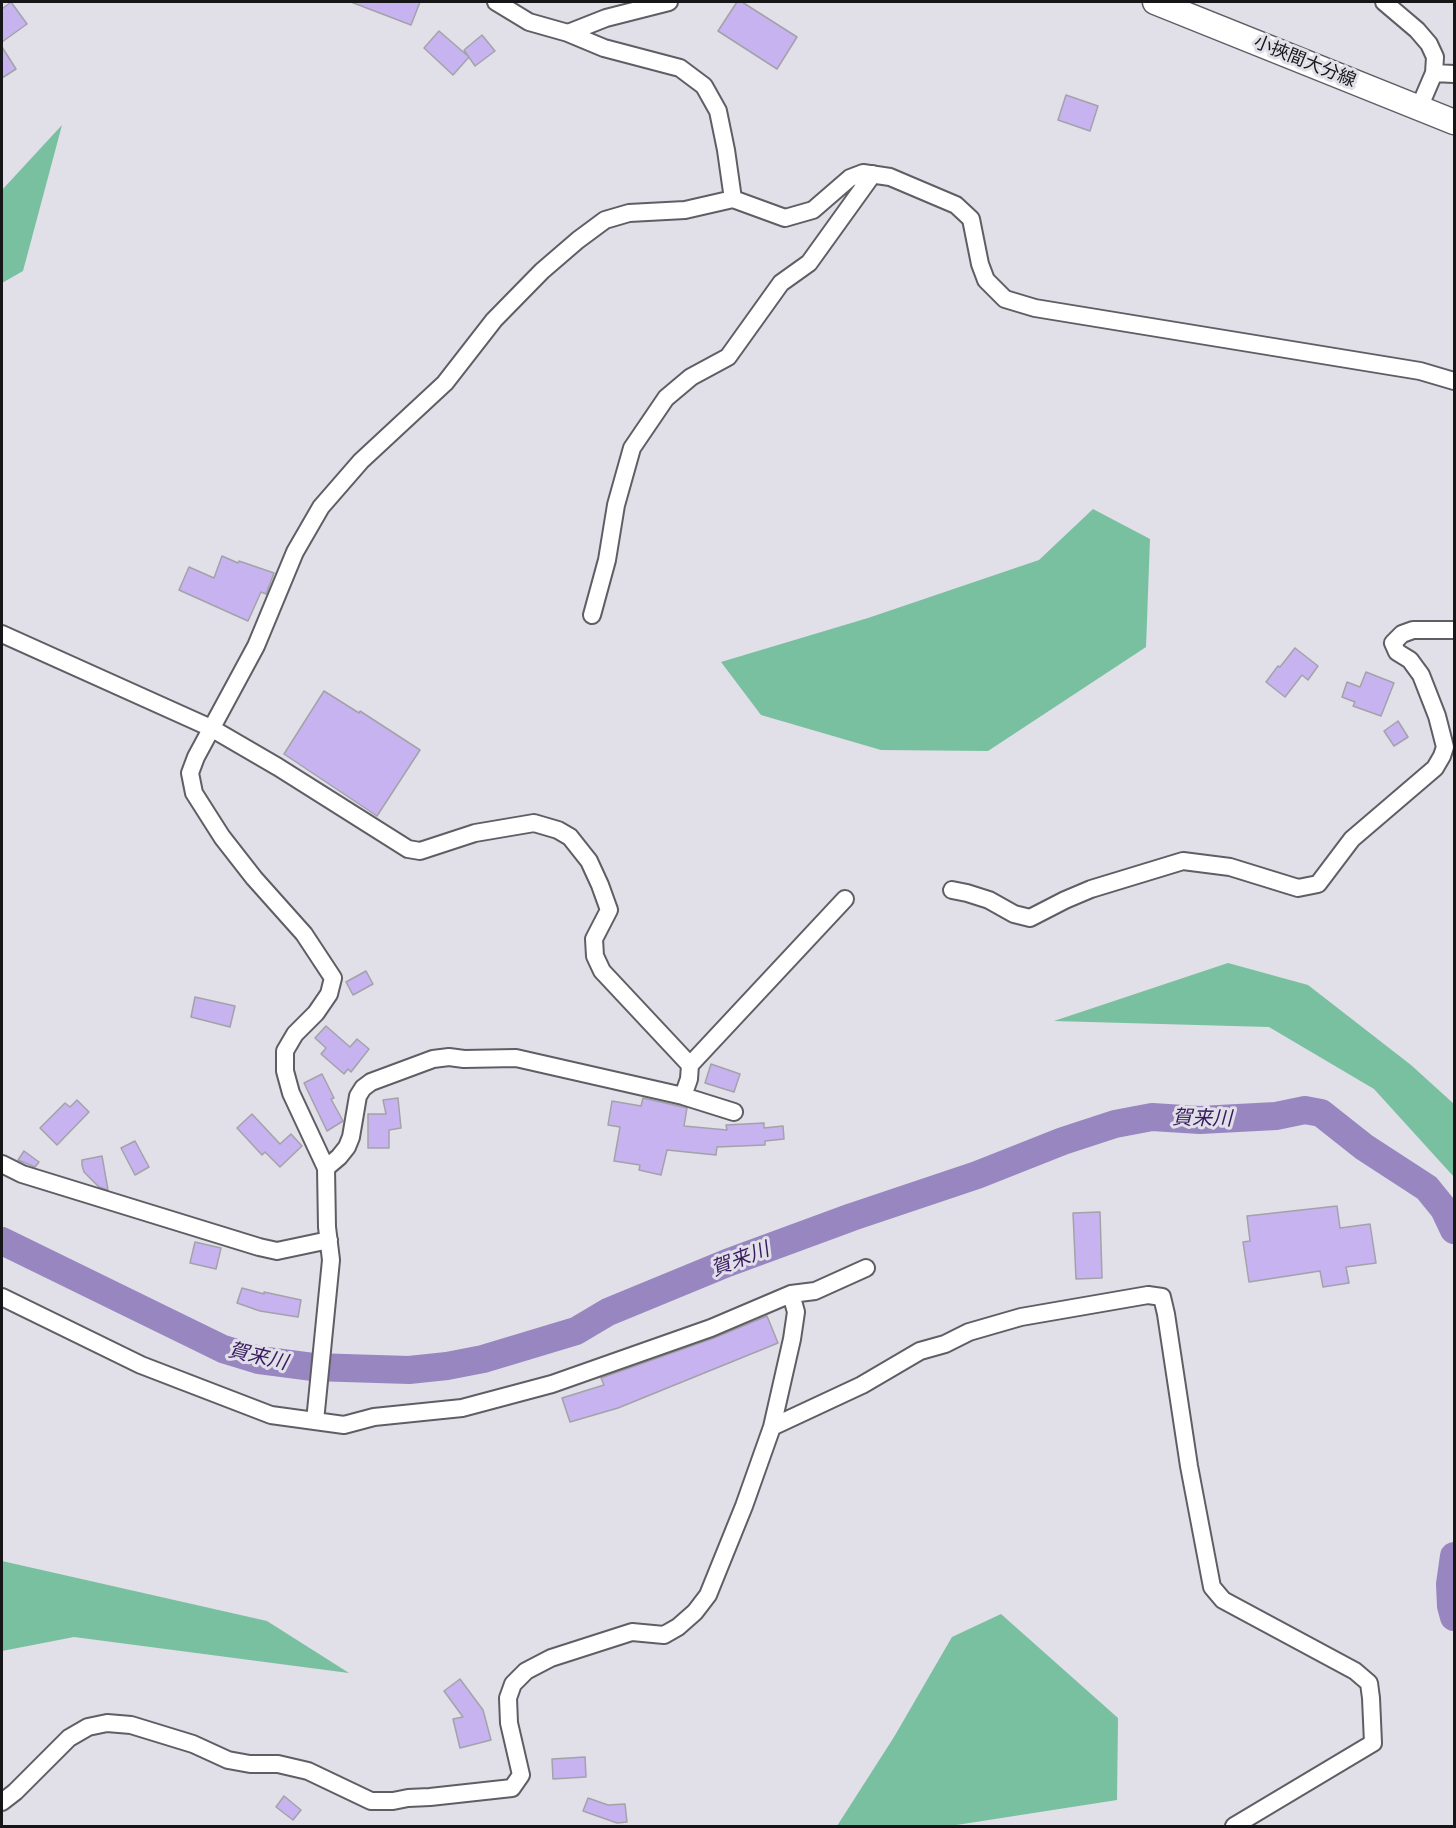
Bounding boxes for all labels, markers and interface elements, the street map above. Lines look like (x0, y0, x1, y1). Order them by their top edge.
street label: 小挾間大分線 (1251, 31, 1359, 91)
water label: 賀来川 (1172, 1105, 1232, 1131)
water label: 賀来川 (708, 1237, 772, 1281)
water label: 賀来川 (226, 1338, 290, 1374)

